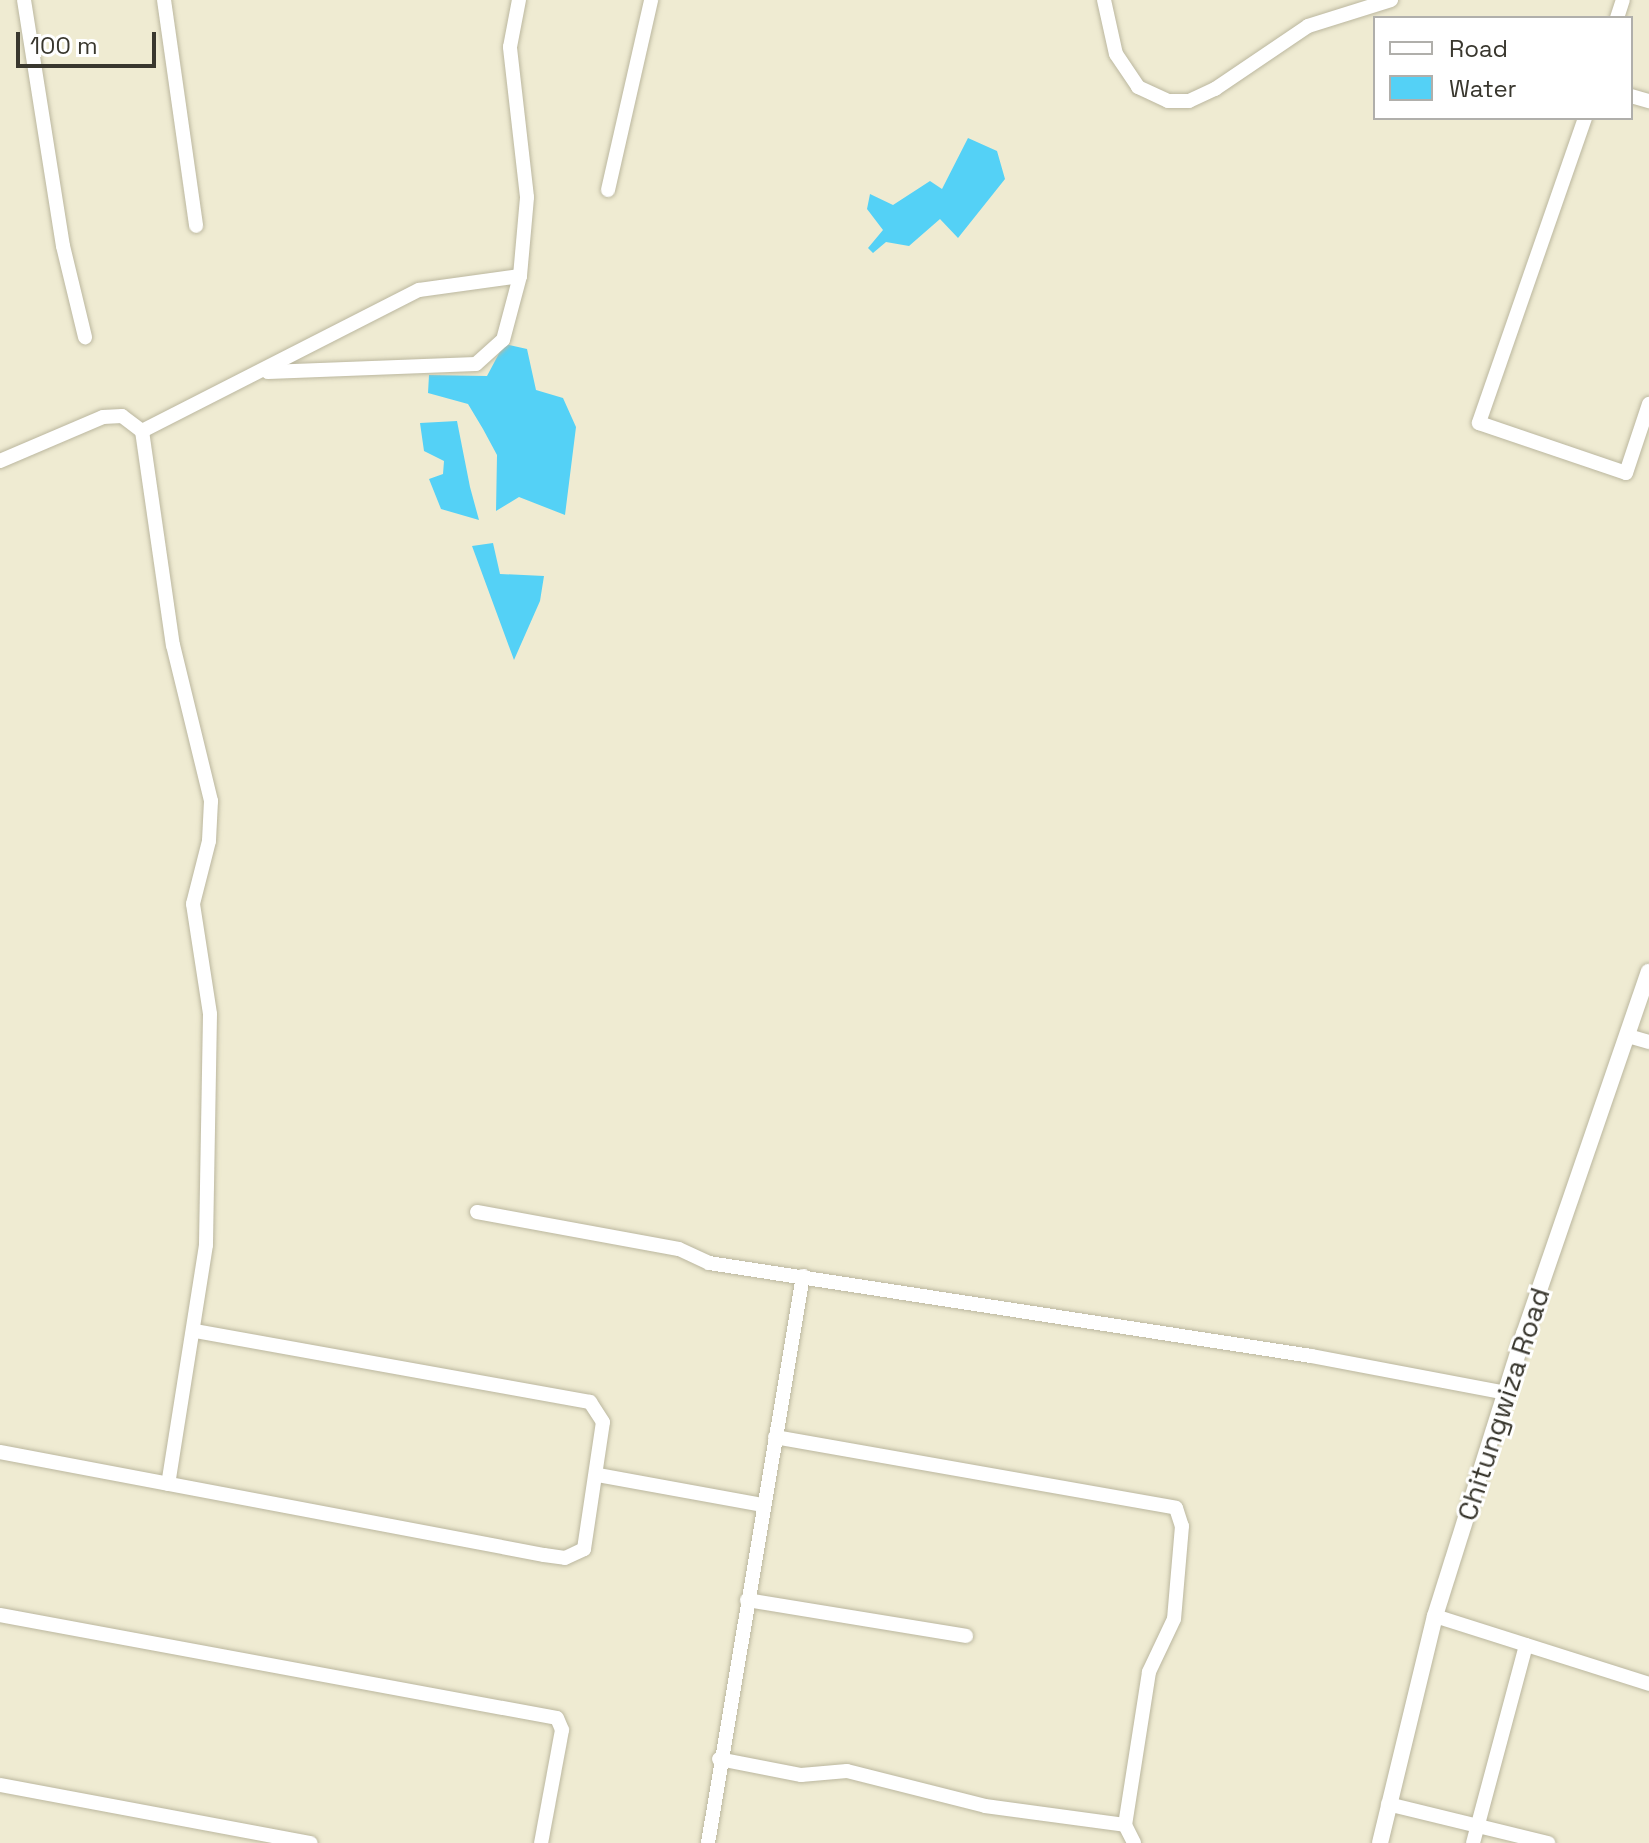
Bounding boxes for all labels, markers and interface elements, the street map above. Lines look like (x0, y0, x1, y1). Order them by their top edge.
scale bar (20, 16, 160, 66)
legend (1373, 16, 1633, 120)
text: 100 m (30, 30, 98, 61)
text: Road (1449, 33, 1508, 64)
text: Water (1449, 73, 1517, 104)
street label: Chitungwiza Road (1449, 1283, 1557, 1525)

